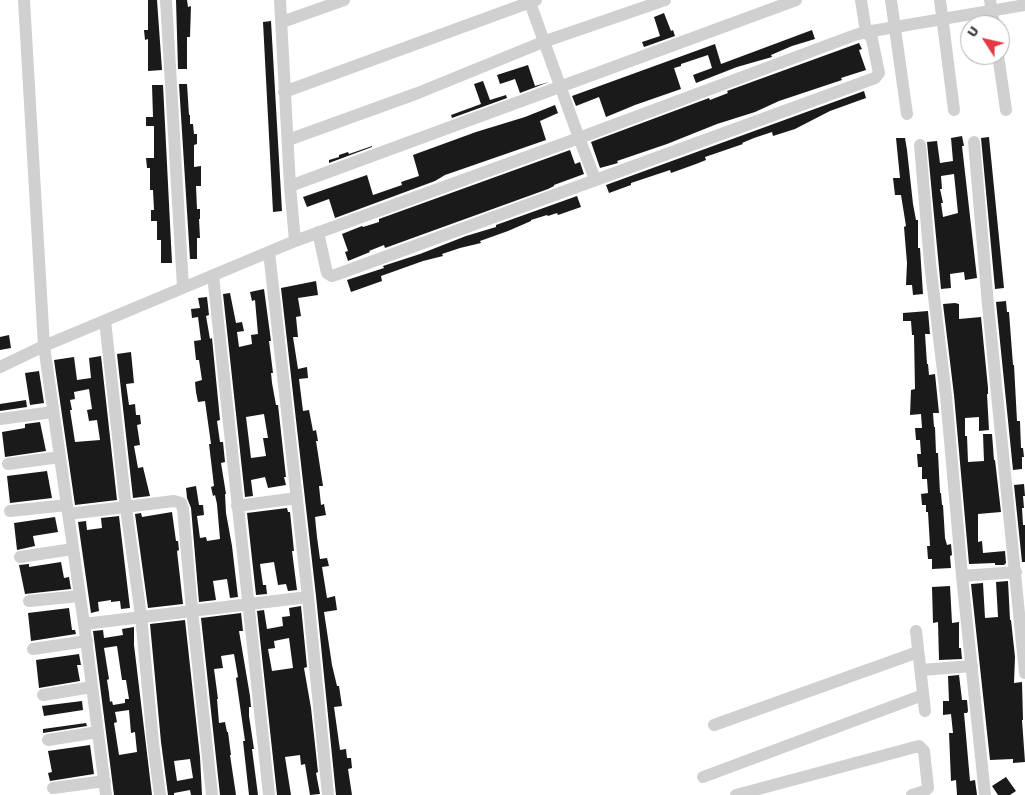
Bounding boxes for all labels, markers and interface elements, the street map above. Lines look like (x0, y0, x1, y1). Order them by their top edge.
north arrow (960, 15, 1010, 65)
text: U (963, 23, 983, 40)

